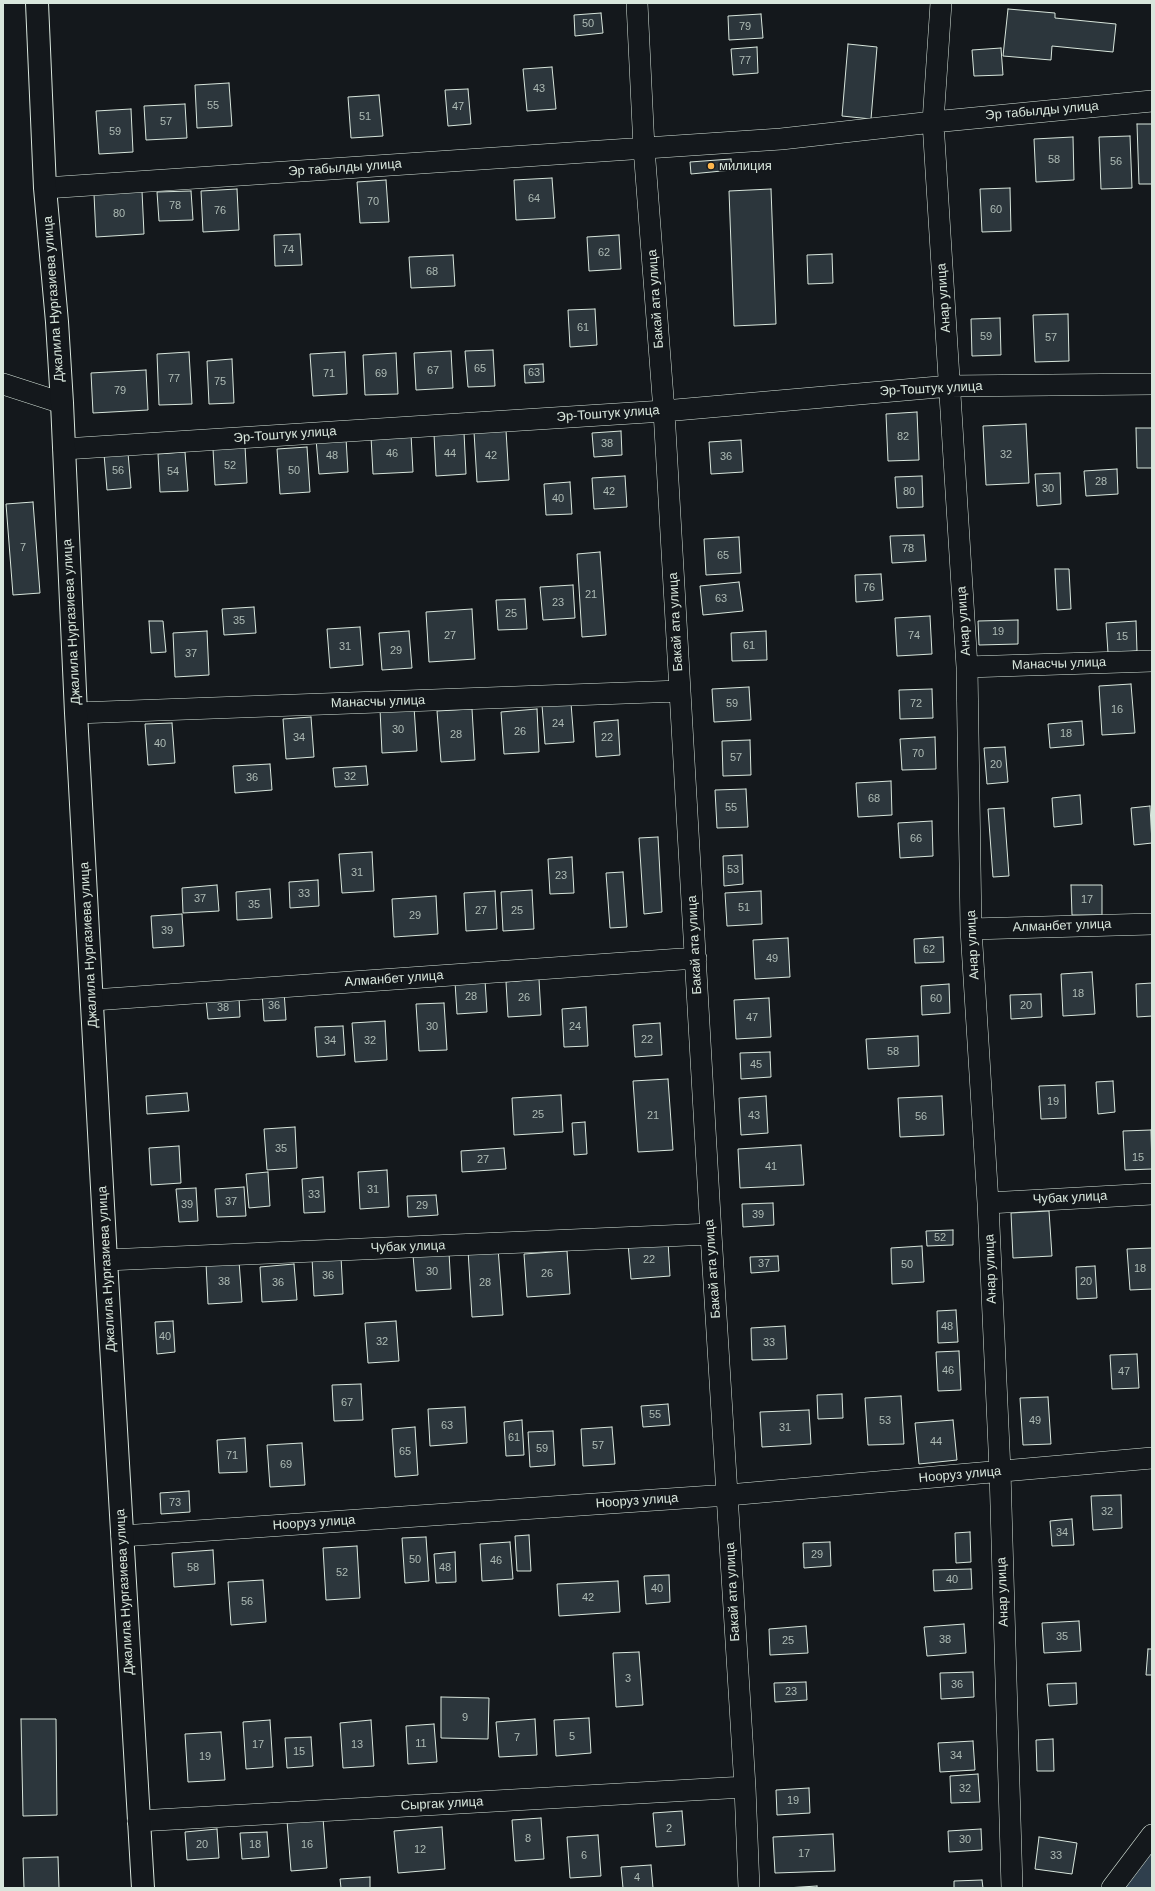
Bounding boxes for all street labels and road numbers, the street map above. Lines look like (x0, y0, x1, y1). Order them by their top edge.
street label: Эр табылды улица (985, 98, 1099, 124)
street label: Эр табылды улица (288, 156, 402, 180)
street label: Джалила Нургазиева улица (40, 216, 68, 382)
street label: Бакай ата улица (645, 249, 667, 349)
street label: Анар улица (934, 263, 954, 333)
street label: Эр-Тоштук улица (879, 379, 983, 399)
street label: Эр-Тоштук улица (556, 403, 660, 425)
street label: Эр-Тоштук улица (233, 424, 337, 446)
street label: Джалила Нургазиева улица (60, 539, 84, 705)
street label: Бакай ата улица (666, 572, 686, 672)
street label: Анар улица (954, 586, 974, 656)
street label: Манасчы улица (1012, 655, 1106, 673)
street label: Манасчы улица (331, 693, 425, 711)
street label: Джалила Нургазиева улица (77, 862, 101, 1028)
street label: Бакай ата улица (685, 895, 705, 995)
street label: Анар улица (963, 910, 983, 980)
street label: Алманбет улица (1012, 916, 1112, 936)
street label: Алманбет улица (344, 968, 444, 990)
street label: Джалила Нургазиева улица (95, 1186, 119, 1352)
street label: Чубак улица (1032, 1188, 1108, 1208)
street label: Бакай ата улица (702, 1219, 724, 1319)
street label: Анар улица (982, 1234, 1000, 1304)
street label: Чубак улица (370, 1238, 446, 1256)
street label: Нооруз улица (918, 1464, 1002, 1486)
street label: Нооруз улица (595, 1490, 679, 1512)
street label: Джалила Нургазиева улица (113, 1509, 137, 1675)
street label: Нооруз улица (272, 1512, 356, 1534)
street label: Бакай ата улица (723, 1542, 743, 1642)
street label: Анар улица (994, 1557, 1012, 1627)
street label: Сыргак улица (400, 1794, 484, 1814)

